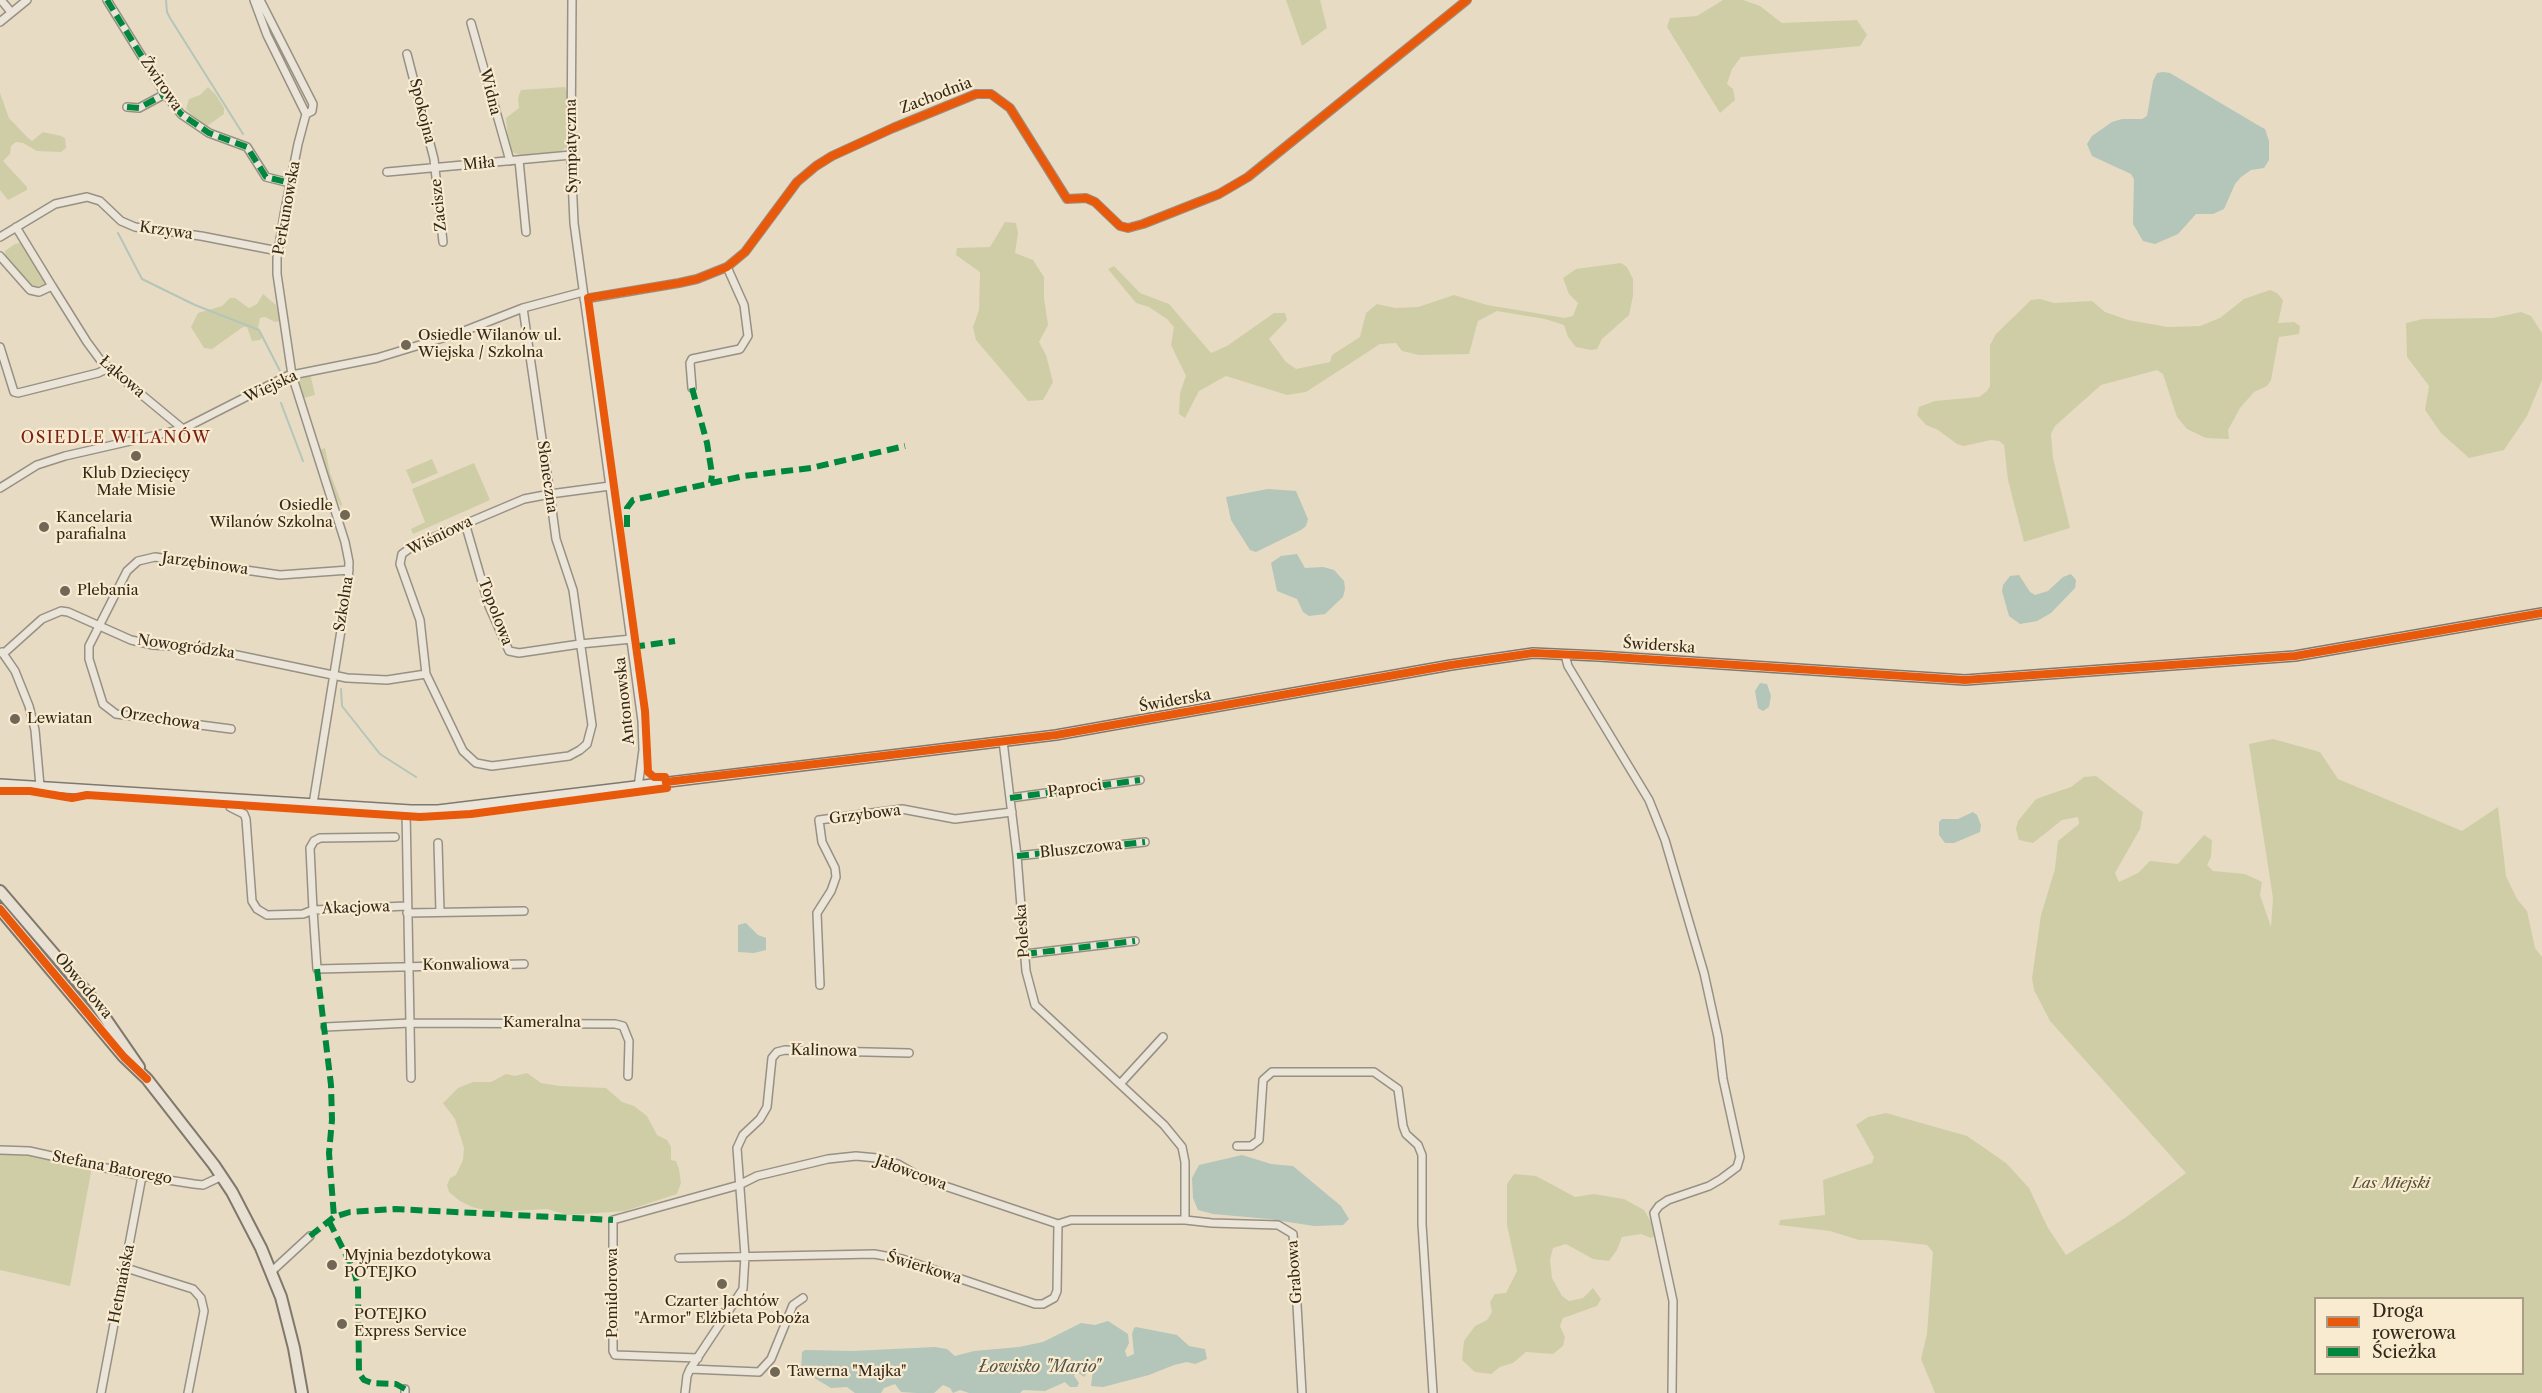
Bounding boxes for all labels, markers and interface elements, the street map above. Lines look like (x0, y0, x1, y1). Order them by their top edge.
street label: Żwirowa (136, 54, 186, 114)
street label: Widna (476, 67, 504, 117)
street label: Zachodnia (898, 74, 974, 118)
street label: Spokojna (405, 77, 439, 145)
street label: Sympatyczna (562, 99, 582, 193)
street label: Miła (462, 154, 496, 174)
street label: Perkunowska (270, 160, 304, 256)
street label: Zacisze (427, 178, 451, 232)
street label: Krzywa (138, 218, 194, 244)
place label: Osiedle Wilanów ul. Wiejska / Szkolna (418, 327, 561, 362)
marker: Osiedle Wilanów ul. Wiejska / Szkolna (399, 338, 413, 352)
street label: Łąkowa (96, 352, 148, 402)
street label: Wiejska (242, 367, 300, 407)
district label: OSIEDLE WILANÓW (21, 428, 211, 448)
street label: Słoneczna (533, 439, 561, 515)
marker: Klub Dziecięcy Małe Misie (129, 449, 143, 463)
place label: Klub Dziecięcy Małe Misie (82, 465, 190, 500)
place label: Osiedle Wilanów Szkolna (209, 497, 333, 532)
marker: Osiedle Wilanów Szkolna (338, 508, 352, 522)
place label: Kancelaria parafialna (56, 509, 132, 544)
street label: Wiśniowa (405, 513, 475, 559)
marker: Kancelaria parafialna (37, 520, 51, 534)
street label: Jarzębinowa (161, 549, 249, 579)
street label: Szkolna (331, 575, 357, 633)
street label: Topolowa (474, 576, 516, 648)
place label: Plebania (77, 582, 139, 600)
marker: Plebania (58, 584, 72, 598)
street label: Nowogródzka (136, 631, 236, 663)
street label: Świderska (1622, 634, 1696, 658)
street label: Antonowska (611, 656, 639, 746)
street label: Świderska (1138, 686, 1212, 716)
street label: Orzechowa (119, 704, 201, 734)
place label: Lewiatan (27, 710, 92, 728)
marker: Lewiatan (8, 712, 22, 726)
street label: Paproci (1047, 776, 1103, 802)
street label: Grzybowa (828, 802, 902, 828)
street label: Bluszczowa (1039, 836, 1123, 862)
street label: Akacjowa (322, 898, 390, 918)
street label: Poleska (1012, 903, 1034, 959)
street label: Obwodowa (50, 949, 116, 1023)
street label: Konwaliowa (422, 955, 510, 975)
street label: Kameralna (503, 1014, 581, 1032)
street label: Kalinowa (791, 1041, 857, 1061)
street label: Stefana Batorego (51, 1148, 173, 1188)
street label: Jałowcowa (873, 1152, 949, 1194)
park label: Las Miejski (2352, 1175, 2430, 1193)
street label: Grabowa (1284, 1239, 1306, 1305)
street label: Hetmańska (106, 1243, 138, 1325)
place label: Myjnia bezdotykowa POTEJKO (344, 1247, 491, 1282)
street label: Pomidorowa (604, 1248, 622, 1338)
street label: Świerkowa (884, 1248, 964, 1288)
marker: Myjnia bezdotykowa POTEJKO (325, 1258, 339, 1272)
marker: Czarter Jachtów "Armor" Elżbieta Poboża (715, 1277, 729, 1291)
place label: Czarter Jachtów "Armor" Elżbieta Poboża (634, 1293, 810, 1328)
legend (2314, 1297, 2524, 1375)
text: Droga rowerowa (2372, 1300, 2456, 1344)
place label: POTEJKO Express Service (354, 1306, 467, 1341)
marker: POTEJKO Express Service (335, 1317, 349, 1331)
text: Ścieżka (2372, 1341, 2437, 1363)
water label: Łowisko "Mario" (979, 1357, 1099, 1377)
place label: Tawerna "Majka" (787, 1363, 907, 1381)
marker: Tawerna "Majka" (768, 1365, 782, 1379)

